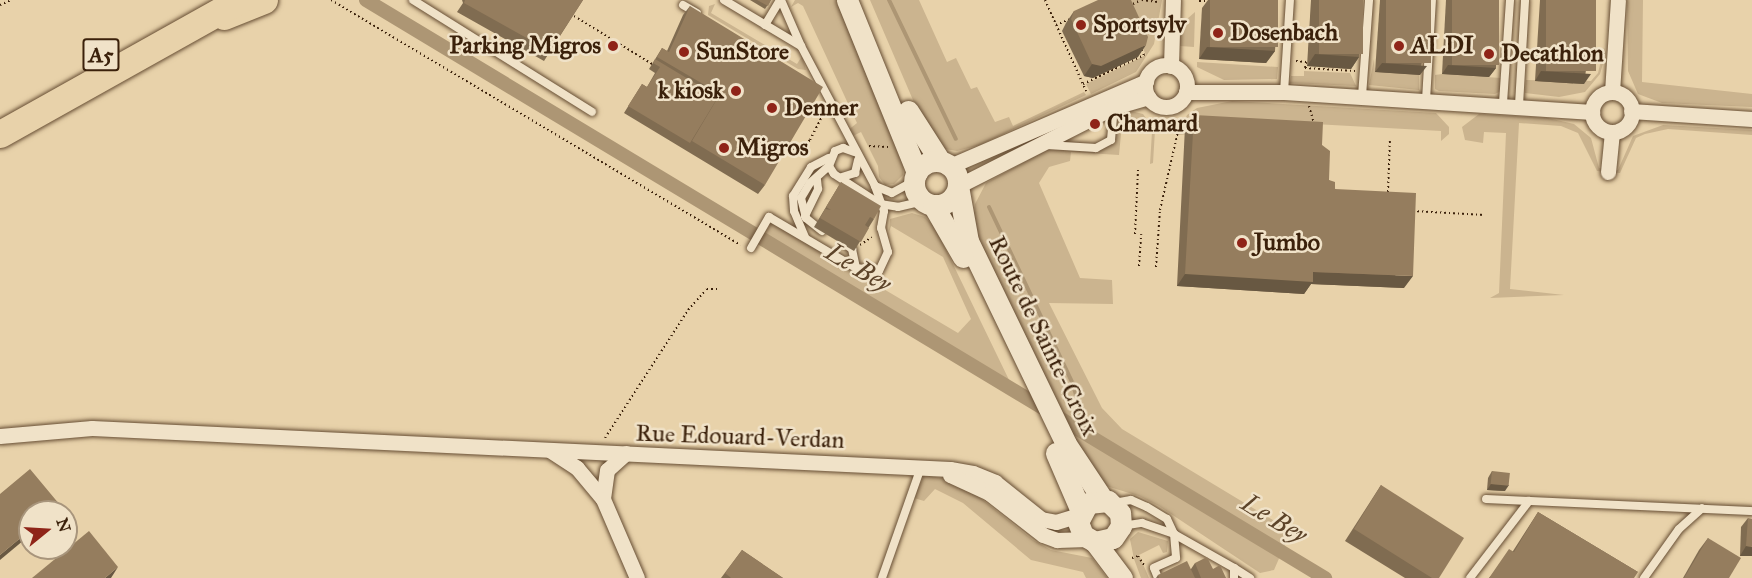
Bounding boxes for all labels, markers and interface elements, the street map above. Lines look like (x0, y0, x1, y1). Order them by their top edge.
place label: Sportsylv (1093, 11, 1186, 39)
marker: Sportsylv (1074, 18, 1088, 32)
place label: Dosenbach (1230, 19, 1338, 47)
marker: Dosenbach (1211, 26, 1225, 40)
place label: Parking Migros (449, 32, 601, 60)
place label: ALDI (1411, 32, 1474, 60)
road number: A5 (82, 36, 120, 74)
place label: SunStore (696, 38, 789, 66)
marker: Parking Migros (606, 39, 620, 53)
marker: ALDI (1392, 39, 1406, 53)
place label: Decathlon (1501, 40, 1604, 68)
marker: SunStore (677, 45, 691, 59)
marker: Decathlon (1482, 47, 1496, 61)
place label: k kiosk (658, 77, 724, 105)
marker: k kiosk (729, 84, 743, 98)
place label: Denner (784, 94, 858, 122)
marker: Denner (765, 101, 779, 115)
place label: Chamard (1107, 110, 1198, 138)
marker: Chamard (1088, 117, 1102, 131)
place label: Migros (736, 134, 808, 162)
marker: Migros (717, 141, 731, 155)
place label: Jumbo (1254, 229, 1320, 257)
street label: Route de Sainte-Croix (982, 231, 1104, 441)
water label: Le Bey (820, 236, 896, 300)
marker: Jumbo (1235, 236, 1249, 250)
street label: Rue Edouard-Verdan (635, 419, 845, 455)
water label: Le Bey (1236, 487, 1312, 551)
north arrow (18, 500, 78, 560)
text: N (53, 516, 75, 534)

